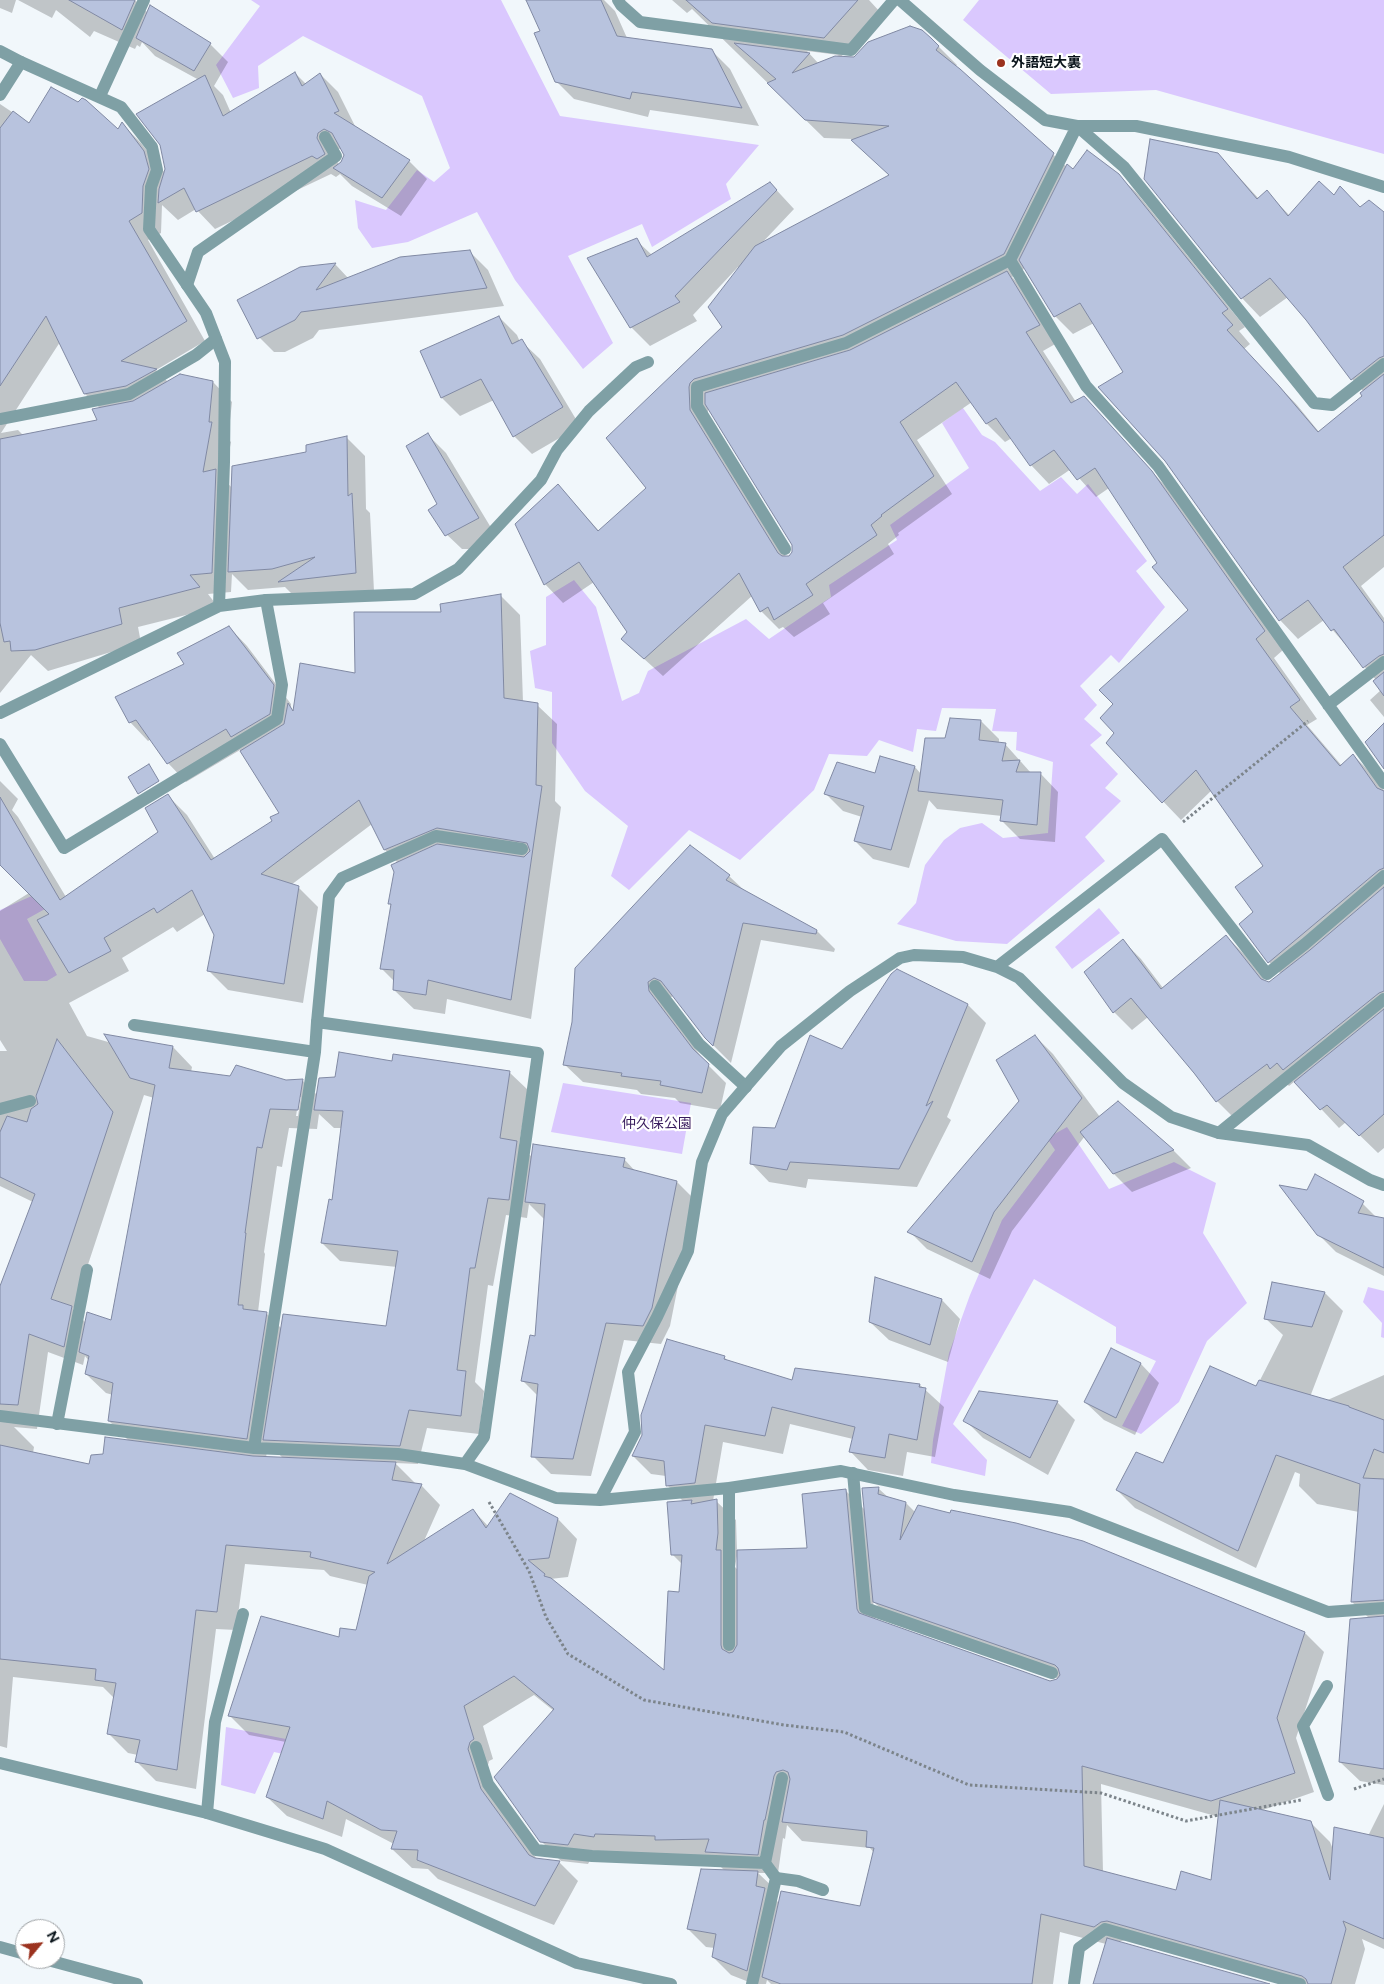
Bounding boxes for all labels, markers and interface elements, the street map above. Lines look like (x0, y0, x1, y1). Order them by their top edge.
place label: 外語短大裏 (1011, 55, 1081, 71)
marker: 外語短大裏 (995, 57, 1007, 69)
park label: 仲久保公園 (622, 1116, 692, 1132)
north arrow (15, 1919, 65, 1969)
text: N (43, 1928, 63, 1946)

